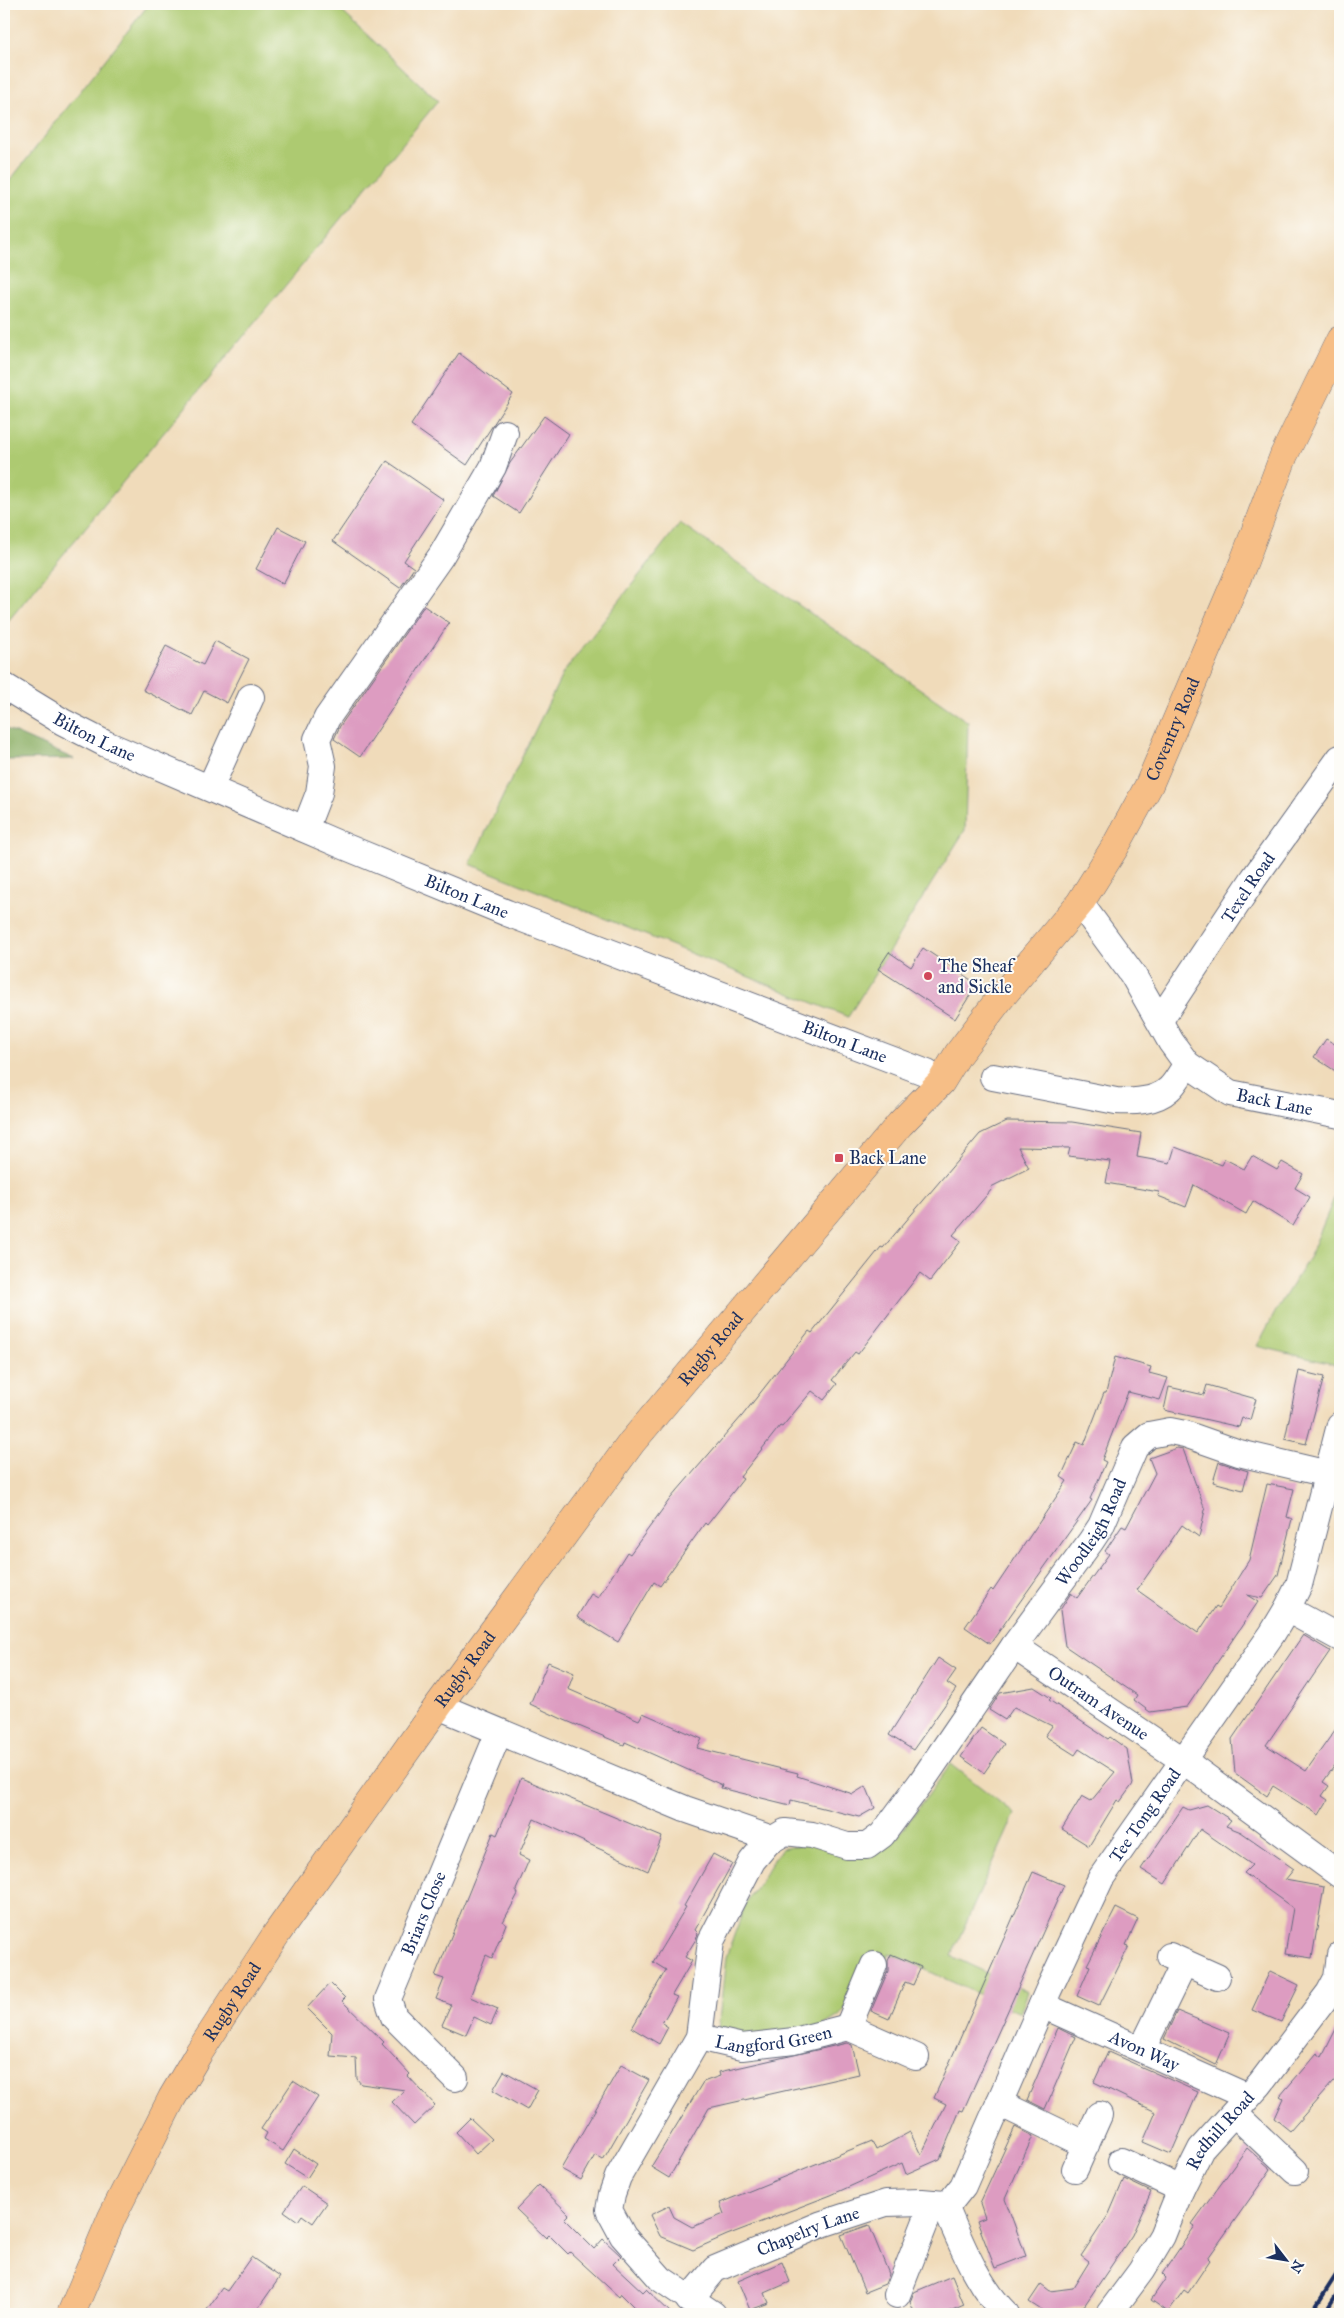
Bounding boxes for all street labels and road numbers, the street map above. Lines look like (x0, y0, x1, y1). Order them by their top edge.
street label: Coventry Road (1141, 674, 1205, 784)
street label: Bilton Lane (49, 708, 139, 766)
street label: Texel Road (1216, 848, 1280, 927)
street label: Bilton Lane (421, 869, 512, 924)
street label: Bilton Lane (799, 1016, 890, 1068)
street label: Back Lane (1234, 1084, 1315, 1120)
street label: Rugby Road (673, 1307, 748, 1390)
street label: Woodleigh Road (1051, 1475, 1131, 1590)
street label: Rugby Road (430, 1627, 500, 1712)
street label: Outram Avenue (1044, 1661, 1153, 1745)
street label: Tee Tong Road (1104, 1764, 1186, 1867)
street label: Briars Close (396, 1868, 451, 1959)
street label: Rugby Road (198, 1958, 266, 2045)
street label: Langford Green (713, 2021, 834, 2059)
street label: Avon Way (1105, 2025, 1183, 2076)
street label: Redhill Road (1181, 2087, 1259, 2174)
street label: Chapelry Lane (753, 2201, 862, 2261)

